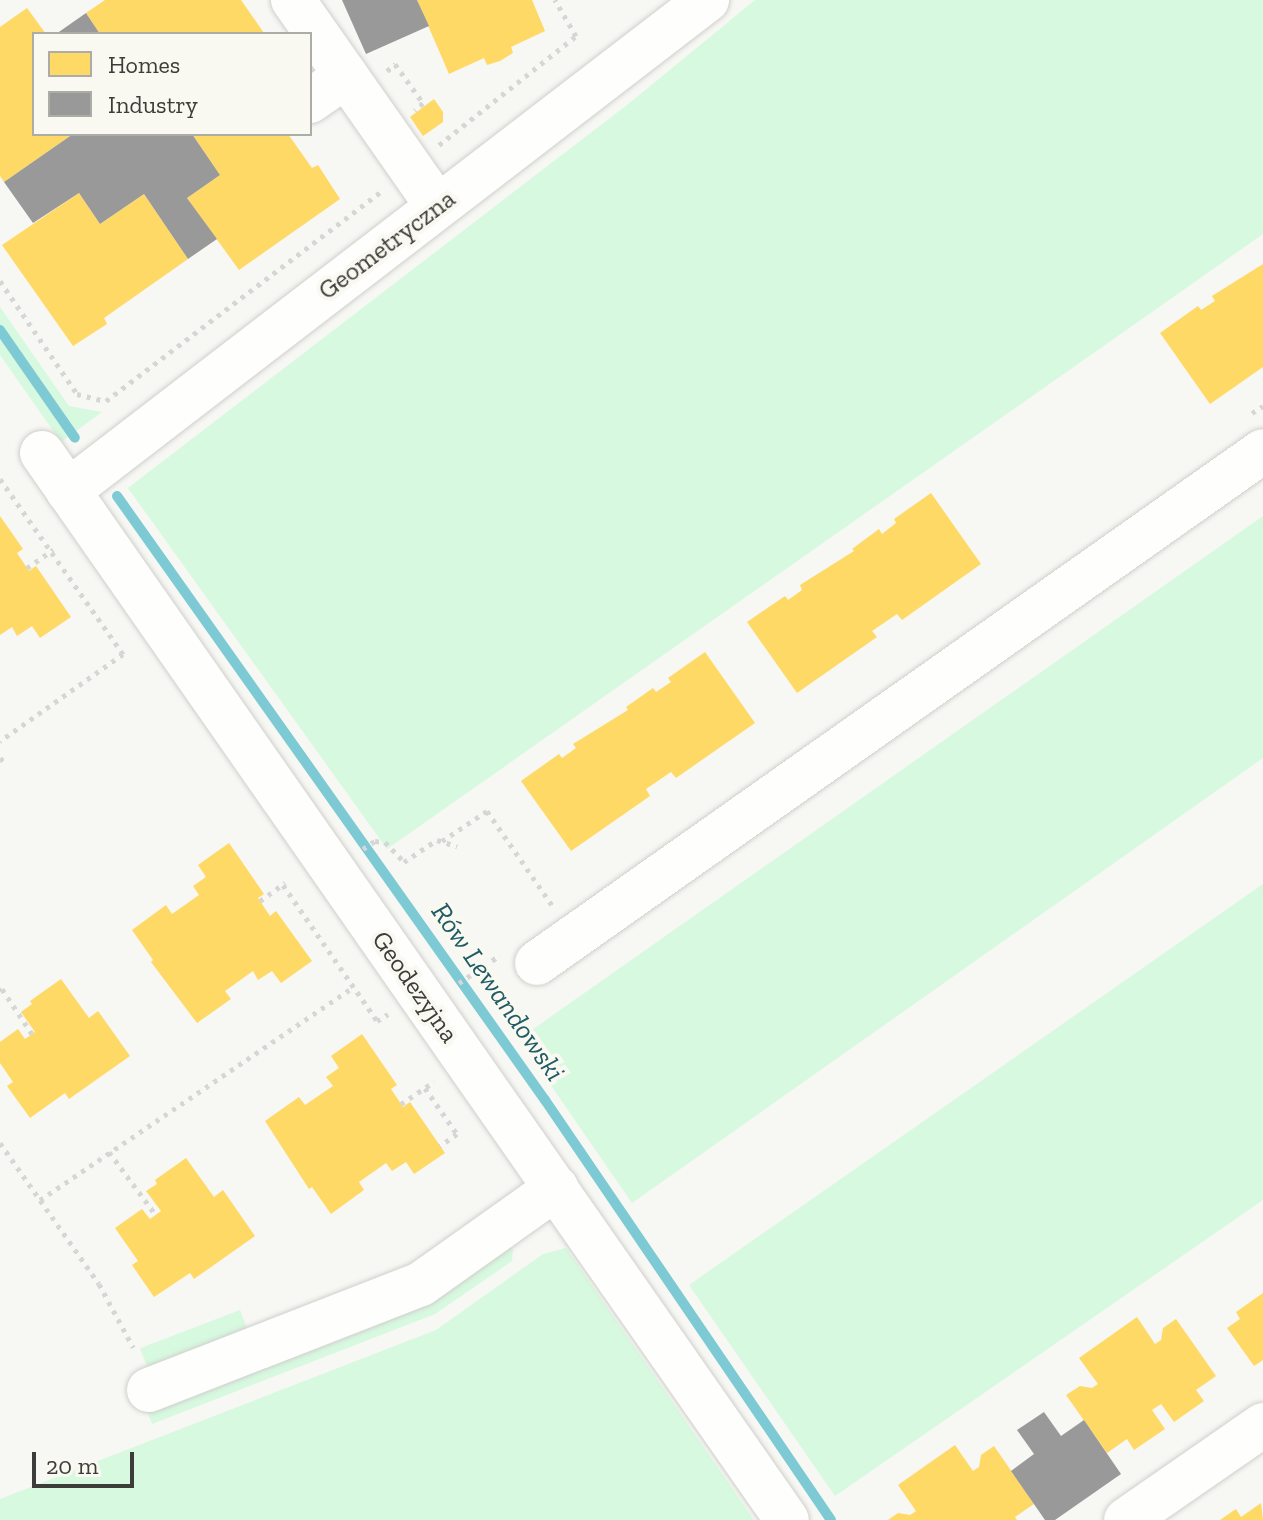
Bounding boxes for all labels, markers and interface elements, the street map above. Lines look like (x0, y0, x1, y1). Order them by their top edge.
legend (32, 32, 312, 136)
text: Homes (108, 50, 180, 79)
text: Industry (108, 90, 198, 119)
street label: Geometryczna (312, 183, 462, 307)
water label: Rów Lewandowski (424, 896, 572, 1088)
street label: Geodezyjna (365, 925, 465, 1049)
scale bar (36, 1436, 138, 1486)
text: 20 m (46, 1451, 98, 1480)

